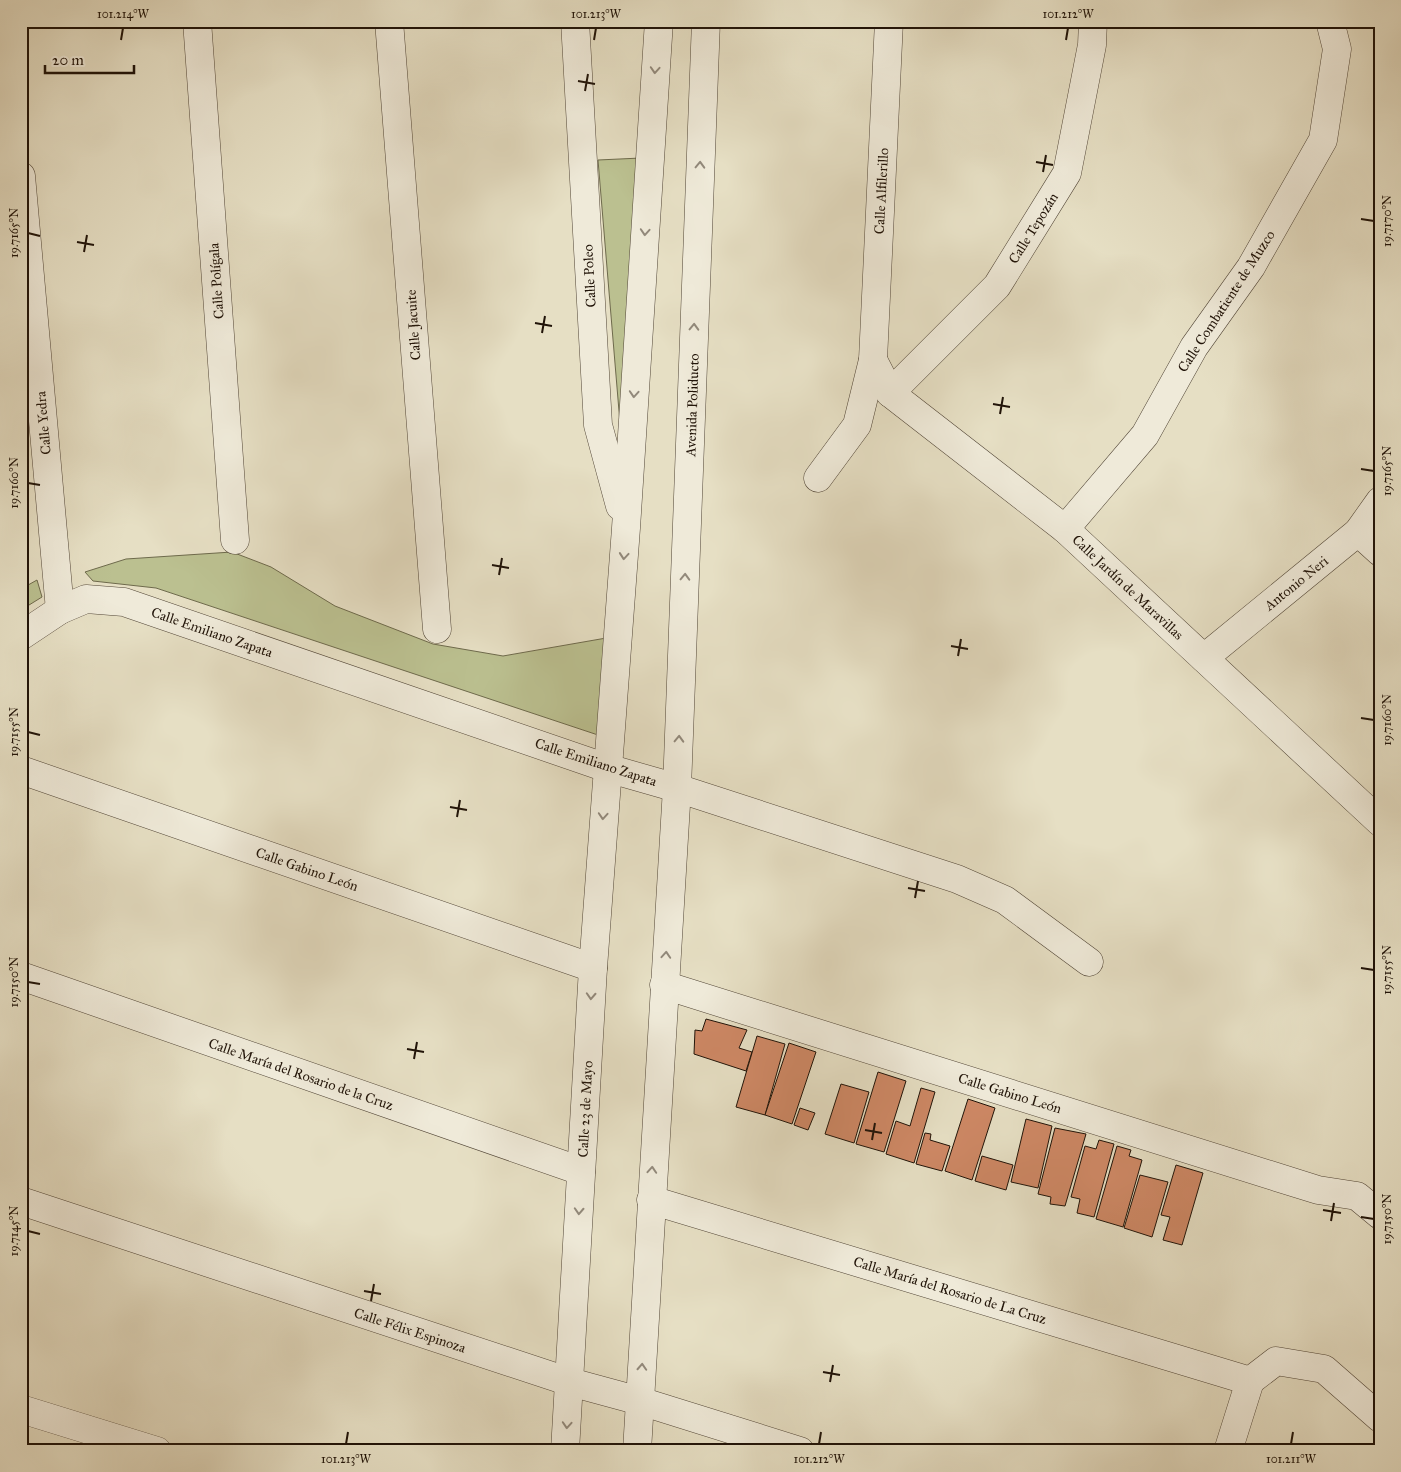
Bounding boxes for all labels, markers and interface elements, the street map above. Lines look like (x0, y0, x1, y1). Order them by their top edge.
text: 101.214°W (97, 7, 150, 21)
text: 101.213°W (571, 7, 622, 21)
text: 101.212°W (1042, 7, 1094, 21)
scale bar (45, 42, 134, 74)
text: 20 m (52, 51, 84, 69)
one-way arrow (650, 66, 661, 74)
street label: Calle Alfilerillo (871, 147, 892, 235)
one-way arrow (695, 161, 706, 169)
street label: Calle Tepozán (1005, 189, 1062, 267)
text: 19.7170°N (1380, 195, 1394, 247)
text: 19.7165°N (7, 208, 21, 258)
street label: Calle Combatiente de Muzco (1174, 227, 1279, 375)
one-way arrow (639, 228, 650, 236)
street label: Calle Polígala (205, 242, 228, 320)
street label: Calle Poleo (579, 244, 600, 308)
street label: Calle Jacuite (403, 289, 425, 361)
one-way arrow (689, 323, 700, 331)
street label: Avenida Poliducto (682, 353, 703, 458)
street label: Calle Yedra (32, 390, 55, 455)
one-way arrow (629, 390, 640, 398)
text: 19.7165°N (1380, 446, 1394, 496)
text: 19.7160°N (7, 457, 21, 509)
street label: Calle Jardín de Maravillas (1068, 531, 1187, 644)
street label: Antonio Neri (1260, 552, 1332, 615)
one-way arrow (618, 553, 629, 561)
one-way arrow (680, 573, 691, 581)
street label: Calle Emiliano Zapata (149, 604, 275, 661)
text: 19.7160°N (1380, 694, 1394, 746)
text: 19.7155°N (7, 707, 21, 757)
street label: Calle Emiliano Zapata (533, 735, 659, 790)
one-way arrow (674, 735, 684, 743)
one-way arrow (598, 813, 609, 821)
street label: Calle Gabino León (253, 844, 361, 895)
text: 19.7155°N (1380, 945, 1394, 995)
one-way arrow (661, 951, 672, 959)
text: 19.7150°N (7, 956, 21, 1008)
one-way arrow (586, 992, 596, 1000)
street label: Calle María del Rosario de la Cruz (206, 1035, 396, 1114)
street label: Calle 23 de Mayo (574, 1060, 597, 1158)
street label: Calle Gabino León (956, 1070, 1064, 1117)
one-way arrow (647, 1166, 658, 1174)
text: 19.7150°N (1380, 1193, 1394, 1245)
text: 19.7145°N (7, 1206, 21, 1256)
one-way arrow (574, 1207, 585, 1215)
street label: Calle María del Rosario de La Cruz (851, 1253, 1049, 1328)
street label: Calle Félix Espinoza (352, 1304, 468, 1357)
one-way arrow (636, 1363, 647, 1371)
one-way arrow (561, 1421, 572, 1429)
text: 101.213°W (321, 1452, 372, 1466)
text: 101.212°W (793, 1452, 845, 1466)
text: 101.211°W (1266, 1452, 1317, 1466)

